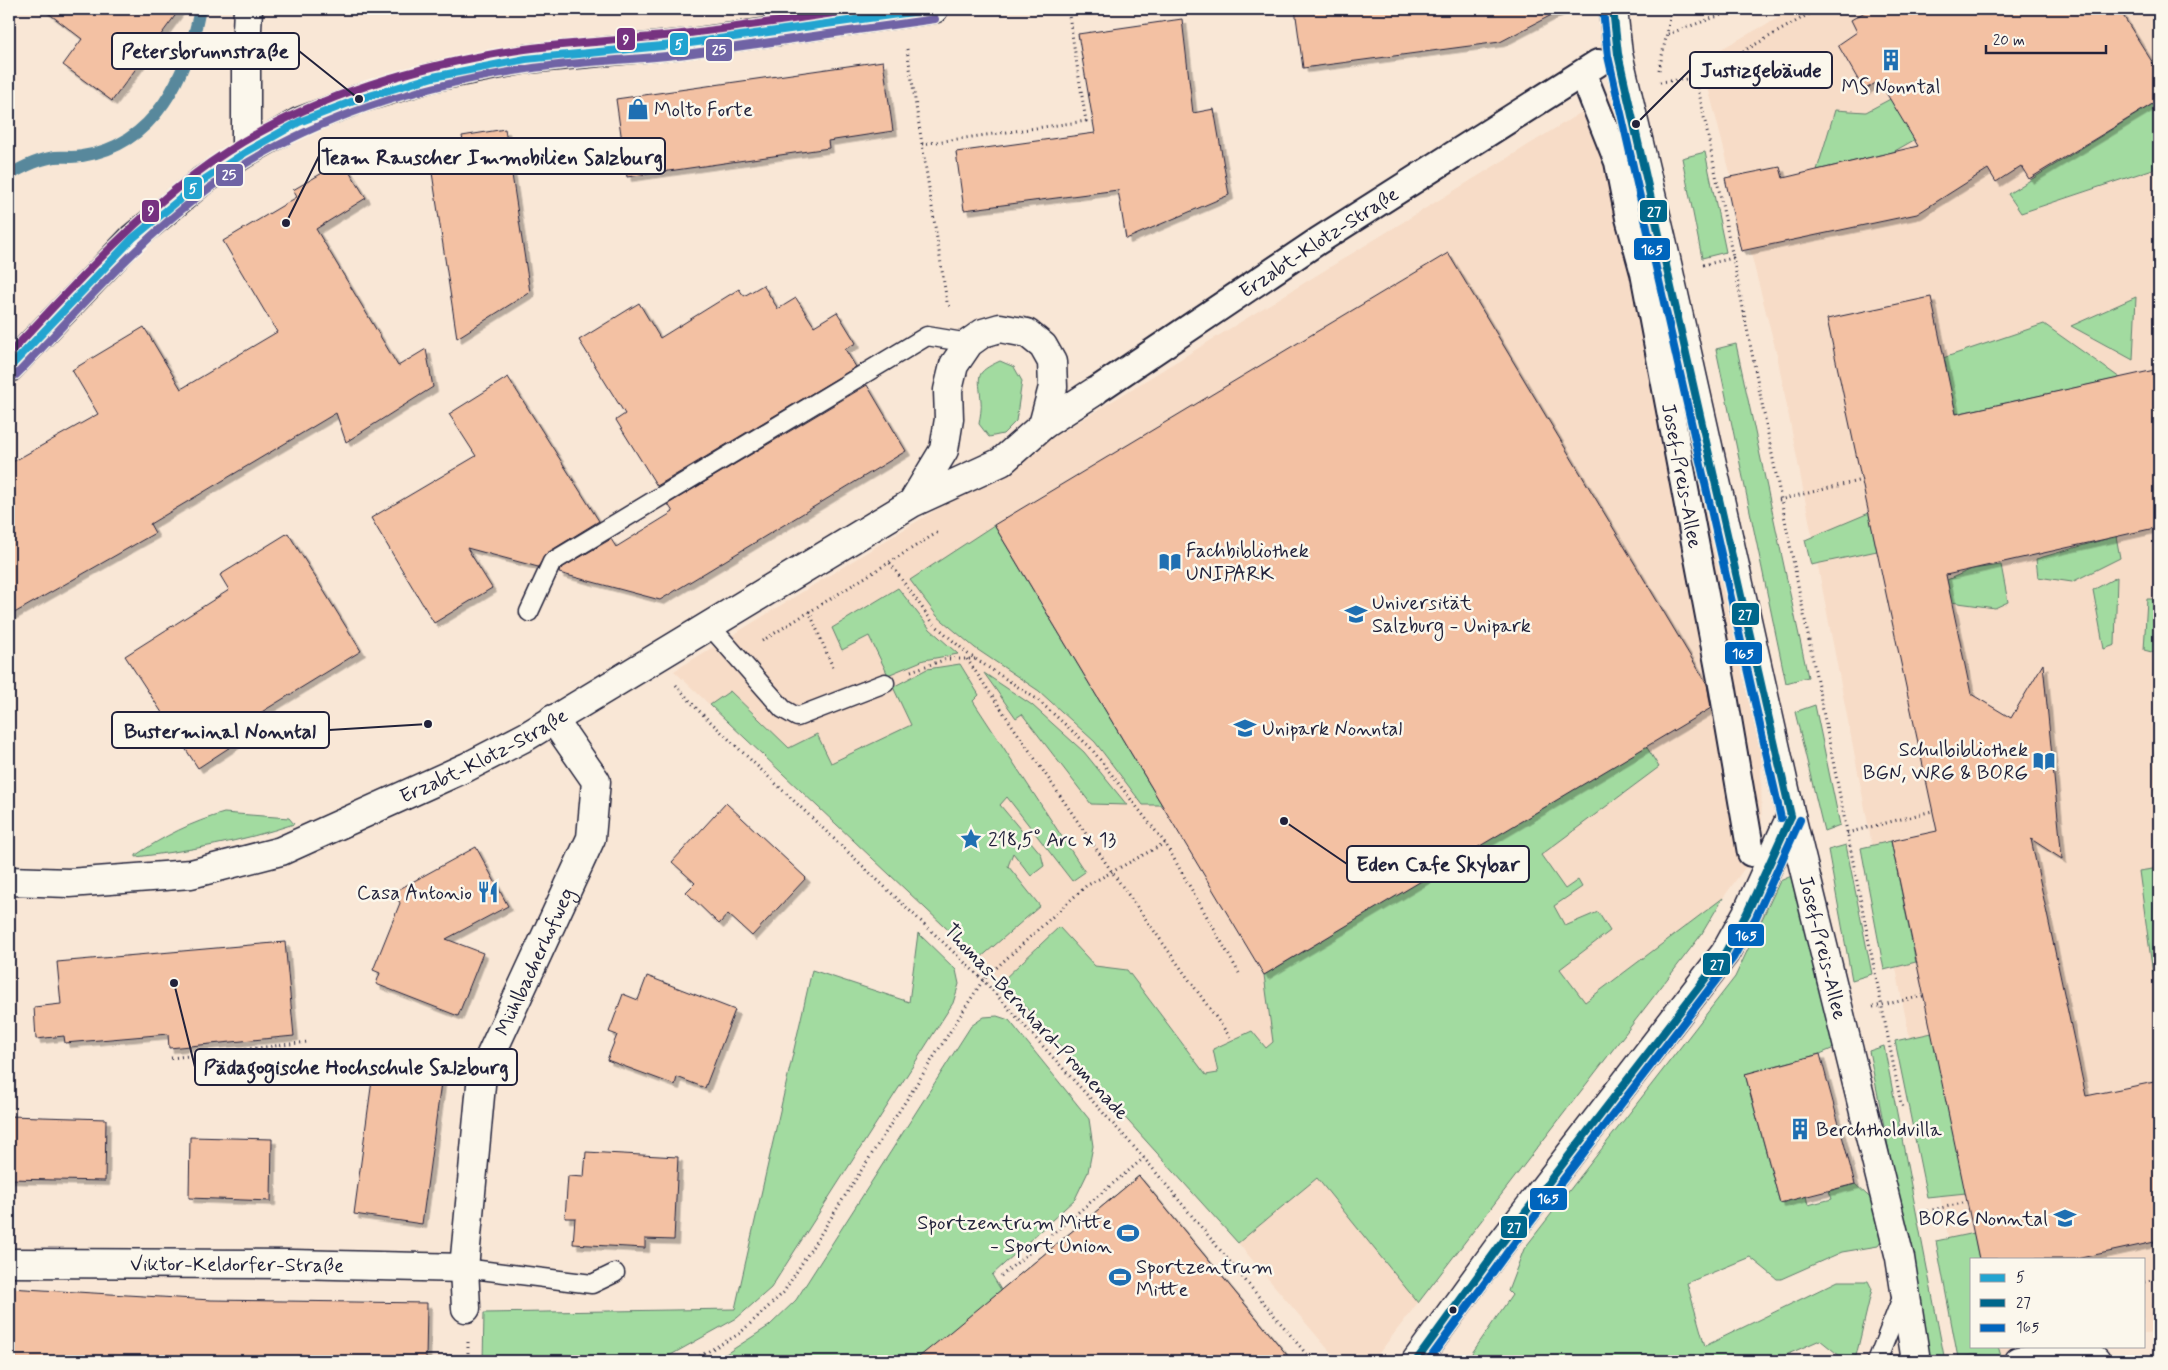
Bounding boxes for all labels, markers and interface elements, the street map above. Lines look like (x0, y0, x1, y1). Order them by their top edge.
scale bar (1986, 22, 2106, 54)
line badge: 9 (616, 27, 636, 51)
text: 9 (623, 31, 630, 49)
text: 20 m (1993, 31, 2025, 51)
line badge: 5 (669, 32, 689, 56)
callout: Petersbrunnstraße (112, 33, 299, 69)
text: 5 (675, 36, 684, 54)
text: Petersbrunnstraße (121, 38, 289, 66)
line badge: 25 (705, 38, 733, 62)
text: 25 (712, 41, 727, 59)
building icon: MS Nonntal (1878, 47, 1904, 73)
callout: Justizgebäude (1690, 52, 1832, 88)
text: Justizgebäude (1700, 57, 1822, 87)
place label: MS Nonntal (1842, 74, 1940, 101)
shop icon: Molto Forte (625, 96, 651, 122)
place label: Molto Forte (654, 97, 753, 124)
callout: Team Rauscher Immobilien Salzburg (319, 138, 665, 174)
text: Team Rauscher Immobilien Salzburg (321, 144, 663, 172)
line badge: 25 (215, 163, 244, 187)
text: 25 (222, 166, 237, 184)
line badge: 5 (183, 176, 203, 200)
text: 5 (189, 180, 198, 198)
street label: Erzabt-Klotz-Straße (1234, 181, 1404, 305)
line badge: 9 (141, 199, 160, 223)
line badge: 27 (1639, 199, 1668, 223)
text: 9 (148, 202, 155, 220)
text: 27 (1647, 203, 1661, 221)
line badge: 165 (1633, 237, 1671, 261)
text: 165 (1641, 241, 1663, 259)
street label: Josef-Preis-Allee (1654, 401, 1708, 551)
place label: Fachbibliothek UNIPARK (1186, 538, 1309, 588)
library icon: Fachbibliothek UNIPARK (1157, 549, 1183, 575)
place label: Universität Salzburg - Unipark (1372, 590, 1531, 641)
school or university icon: Universität Salzburg - Unipark (1343, 601, 1369, 627)
line badge: 27 (1731, 602, 1760, 626)
text: 27 (1738, 606, 1752, 624)
line badge: 165 (1724, 641, 1763, 665)
text: 165 (1732, 645, 1754, 663)
street label: Erzabt-Klotz-Straße (396, 703, 573, 811)
callout: Busterminal Nonntal (112, 712, 329, 748)
school or university icon: Unipark Nonntal (1232, 715, 1258, 741)
place label: Unipark Nonntal (1262, 716, 1402, 743)
text: Busterminal Nonntal (124, 718, 316, 746)
place label: Schulbibliothek BGN, WRG & BORG (1863, 737, 2028, 787)
library icon: Schulbibliothek BGN, WRG & BORG (2031, 748, 2057, 774)
place icon: 218,5° Arc x 13 (958, 826, 984, 852)
place label: 218,5° Arc x 13 (988, 827, 1116, 854)
callout: Eden Cafe Skybar (1347, 846, 1529, 882)
text: Eden Cafe Skybar (1356, 851, 1521, 879)
street label: Josef-Preis-Allee (1791, 873, 1853, 1023)
restaurant icon: Casa Antonio (475, 879, 501, 905)
place label: Casa Antonio (357, 880, 472, 907)
street label: Mühlbacherhofweg (490, 884, 582, 1040)
street label: Thomas-Bernhard-Promenade (937, 918, 1134, 1126)
line badge: 165 (1727, 923, 1765, 947)
text: 165 (1735, 927, 1757, 945)
line badge: 27 (1702, 952, 1731, 976)
text: 27 (1710, 956, 1724, 974)
callout: Pädagogische Hochschule Salzburg (195, 1049, 517, 1085)
text: Pädagogische Hochschule Salzburg (203, 1054, 509, 1084)
building icon: Berchtholdvilla (1787, 1116, 1813, 1142)
place label: Berchtholdvilla (1816, 1117, 1943, 1144)
line badge: 165 (1529, 1187, 1568, 1211)
text: 165 (1537, 1190, 1559, 1208)
school or university icon: BORG Nonntal (2052, 1205, 2078, 1231)
place label: BORG Nonntal (1918, 1206, 2048, 1233)
place label: Sportzentrum Mitte - Sport Union (917, 1210, 1112, 1260)
line badge: 27 (1500, 1215, 1528, 1239)
text: 27 (1507, 1219, 1521, 1237)
sports icon: Sportzentrum Mitte - Sport Union (1115, 1220, 1141, 1246)
street label: Viktor-Keldorfer-Straße (130, 1251, 344, 1280)
place label: Sportzentrum Mitte (1136, 1254, 1273, 1304)
legend (1970, 1258, 2146, 1348)
sports icon: Sportzentrum Mitte (1107, 1264, 1133, 1290)
text: 5 (2016, 1268, 2025, 1288)
text: 27 (2016, 1294, 2031, 1314)
unlabelled marker (1448, 1305, 1458, 1315)
text: 165 (2016, 1318, 2039, 1338)

